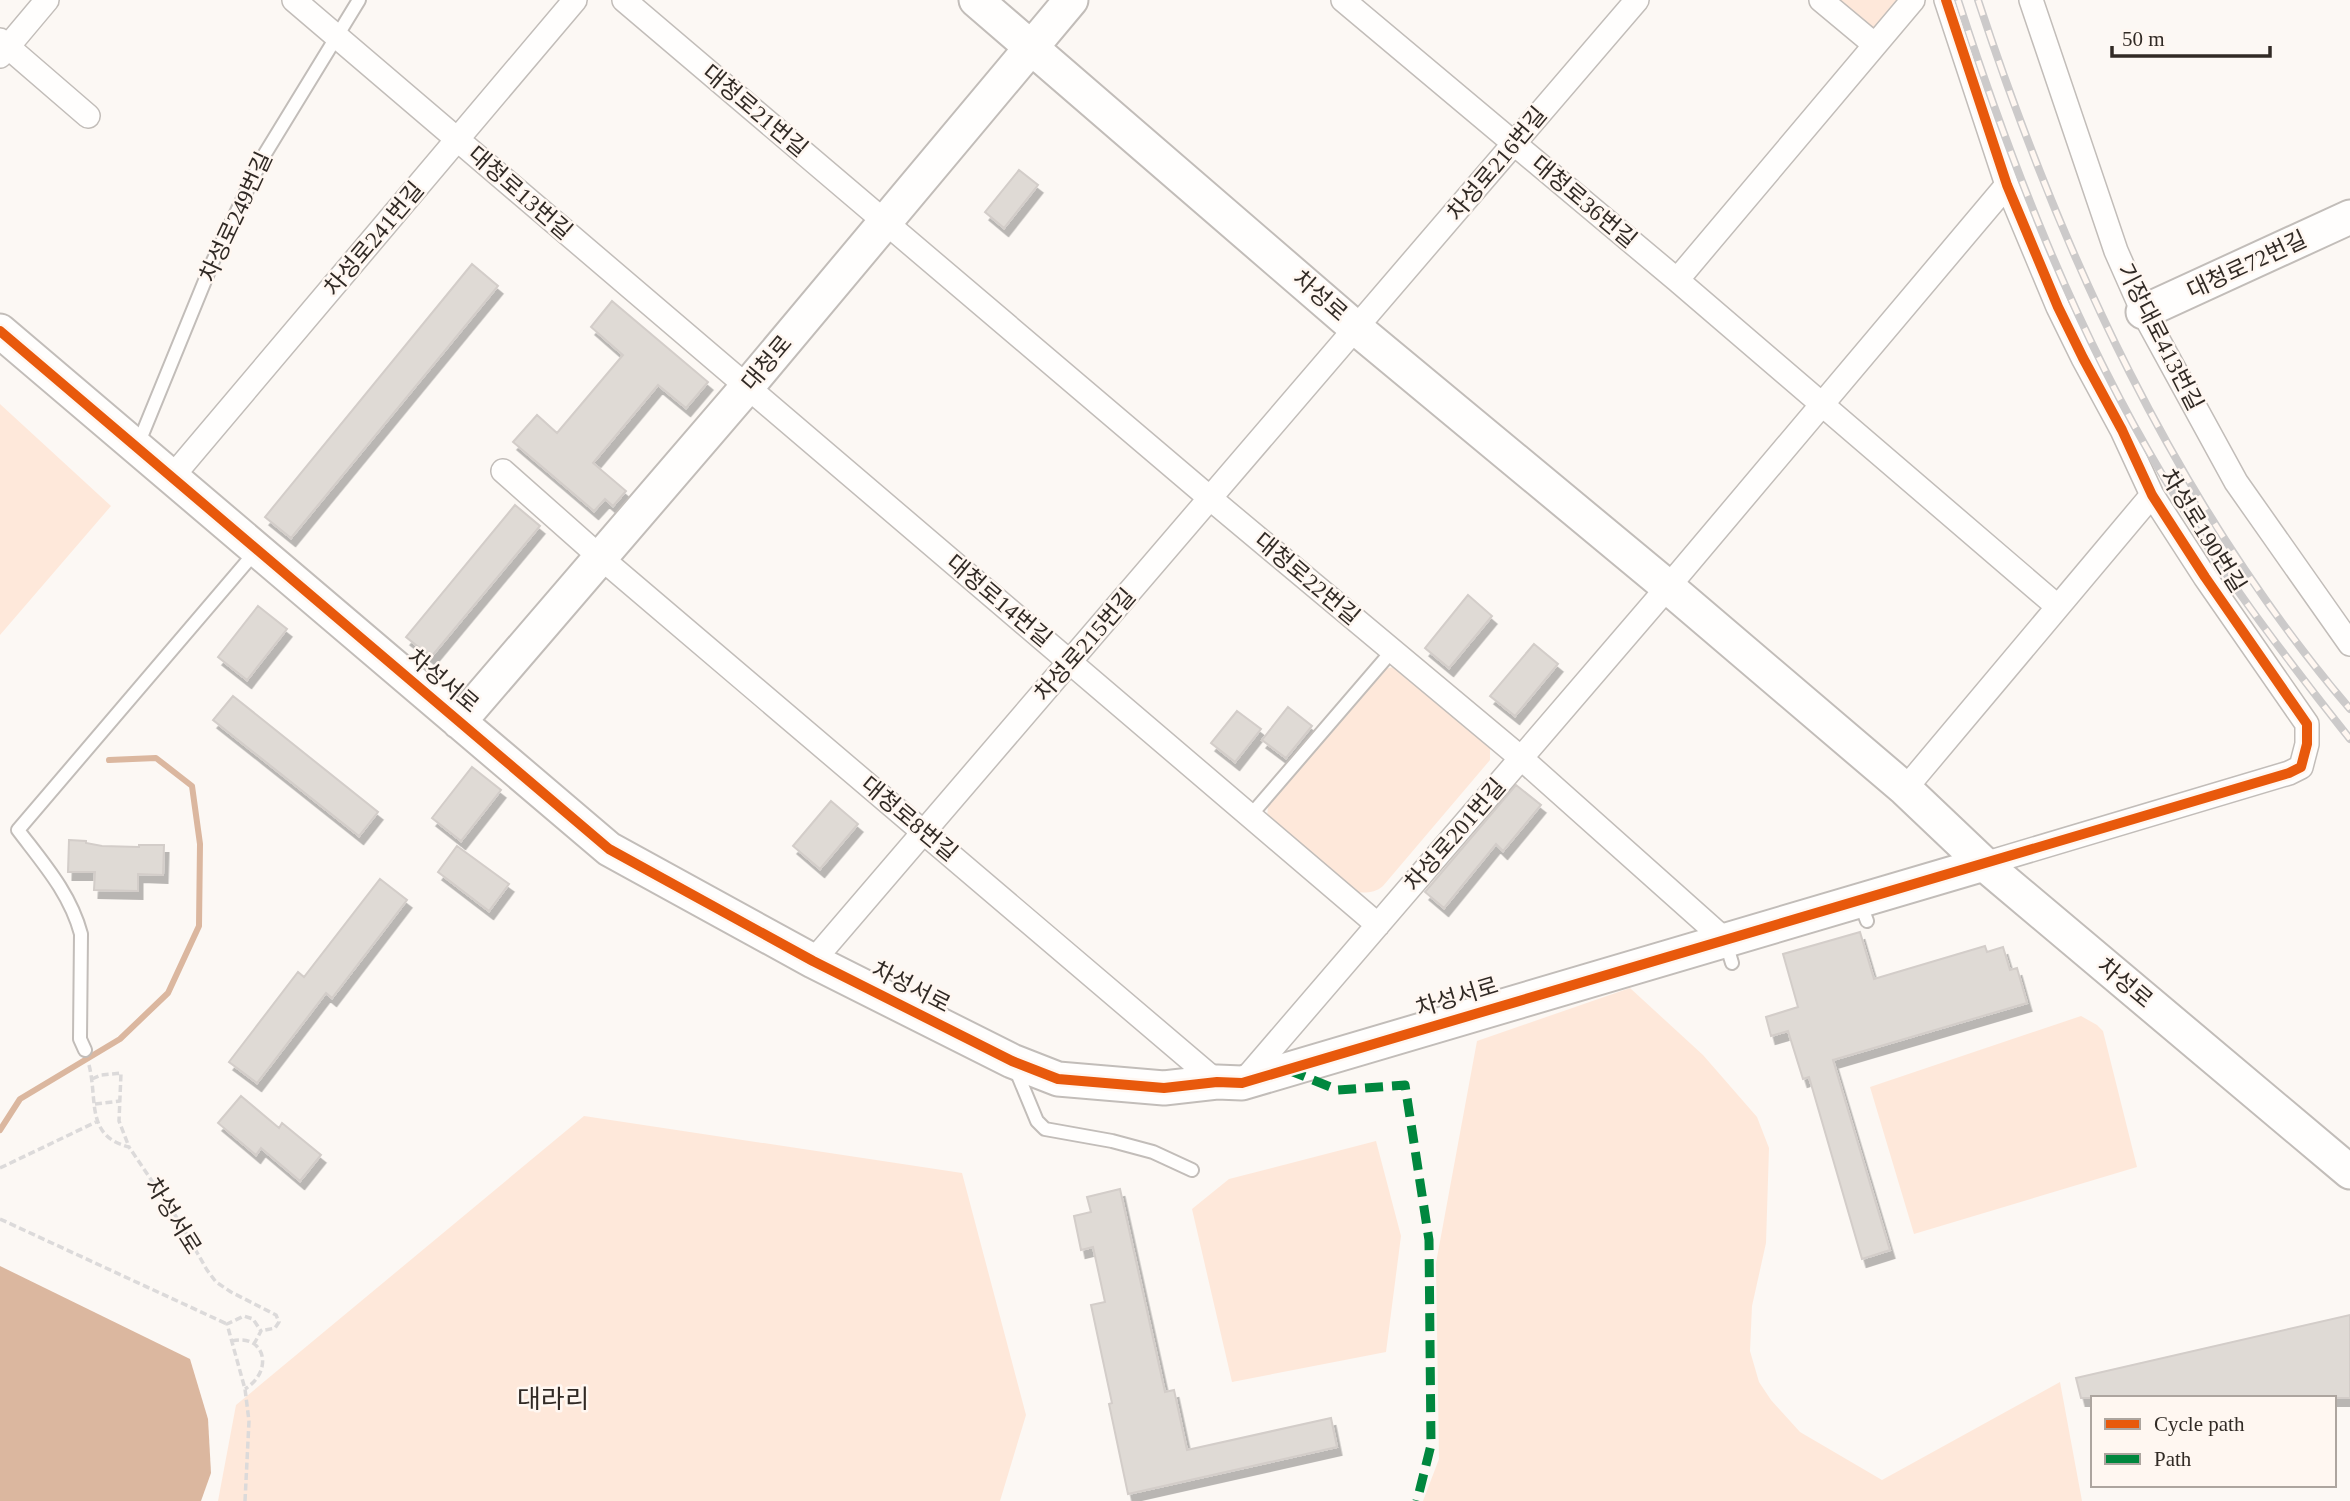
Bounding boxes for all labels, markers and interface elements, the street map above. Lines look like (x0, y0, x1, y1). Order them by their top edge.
scale bar (2112, 14, 2270, 58)
text: 50 m (2122, 27, 2165, 51)
street label: 대청로21번길 (698, 60, 812, 162)
street label: 차성로216번길 (1442, 102, 1552, 226)
street label: 대청로13번길 (463, 141, 577, 245)
street label: 차성로249번길 (195, 148, 277, 286)
street label: 대청로36번길 (1527, 151, 1641, 253)
street label: 차성로241번길 (319, 177, 429, 301)
street label: 대청로72번길 (2183, 226, 2311, 304)
street label: 기장대로413번길 (2112, 259, 2208, 415)
street label: 차성로 (1288, 266, 1352, 326)
street label: 대청로 (737, 331, 797, 395)
street label: 차성로190번길 (2155, 465, 2251, 597)
street label: 대청로22번길 (1250, 528, 1364, 630)
street label: 대청로14번길 (942, 550, 1056, 652)
street label: 차성로215번길 (1030, 584, 1140, 706)
street label: 차성서로 (403, 644, 483, 718)
street label: 대청로8번길 (856, 772, 962, 866)
street label: 차성로201번길 (1400, 774, 1510, 896)
street label: 차성로 (2093, 953, 2157, 1013)
street label: 차성서로 (868, 957, 954, 1017)
street label: 차성서로 (1413, 973, 1501, 1021)
street label: 차성서로 (140, 1173, 206, 1259)
district label: 대라리 (517, 1385, 589, 1414)
legend (2091, 1396, 2336, 1487)
text: Cycle path (2154, 1412, 2245, 1436)
text: Path (2154, 1447, 2192, 1471)

